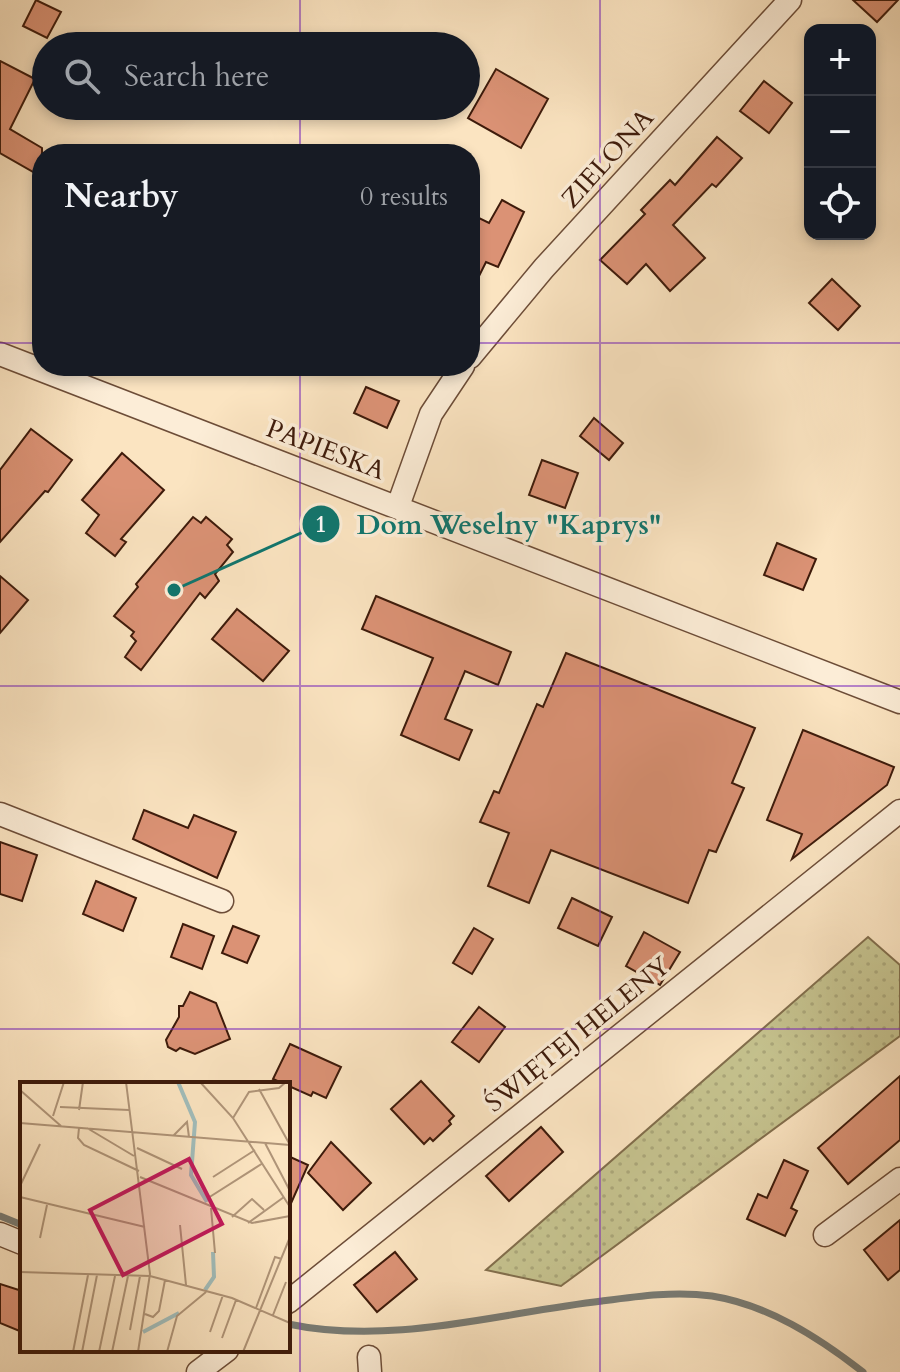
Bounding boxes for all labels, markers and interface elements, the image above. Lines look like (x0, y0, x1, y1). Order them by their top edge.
map controls (804, 24, 876, 240)
button: + (804, 24, 876, 96)
search box (32, 32, 480, 120)
icon: search (60, 54, 104, 98)
text: Search here (124, 56, 269, 97)
button: − (804, 96, 876, 168)
street label: ZIELONA (553, 101, 662, 216)
button: locate (804, 168, 876, 240)
text: Nearby (64, 173, 179, 219)
text: 0 results (360, 179, 448, 214)
street label: PAPIESKA (261, 411, 391, 488)
callout: Dom Weselny "Kaprys" (301, 498, 678, 550)
text: Dom Weselny "Kaprys" (357, 506, 662, 544)
text: 1 (315, 508, 327, 541)
street label: ŚWIĘTEJ HELENY (477, 948, 678, 1120)
inset map (20, 1082, 290, 1352)

